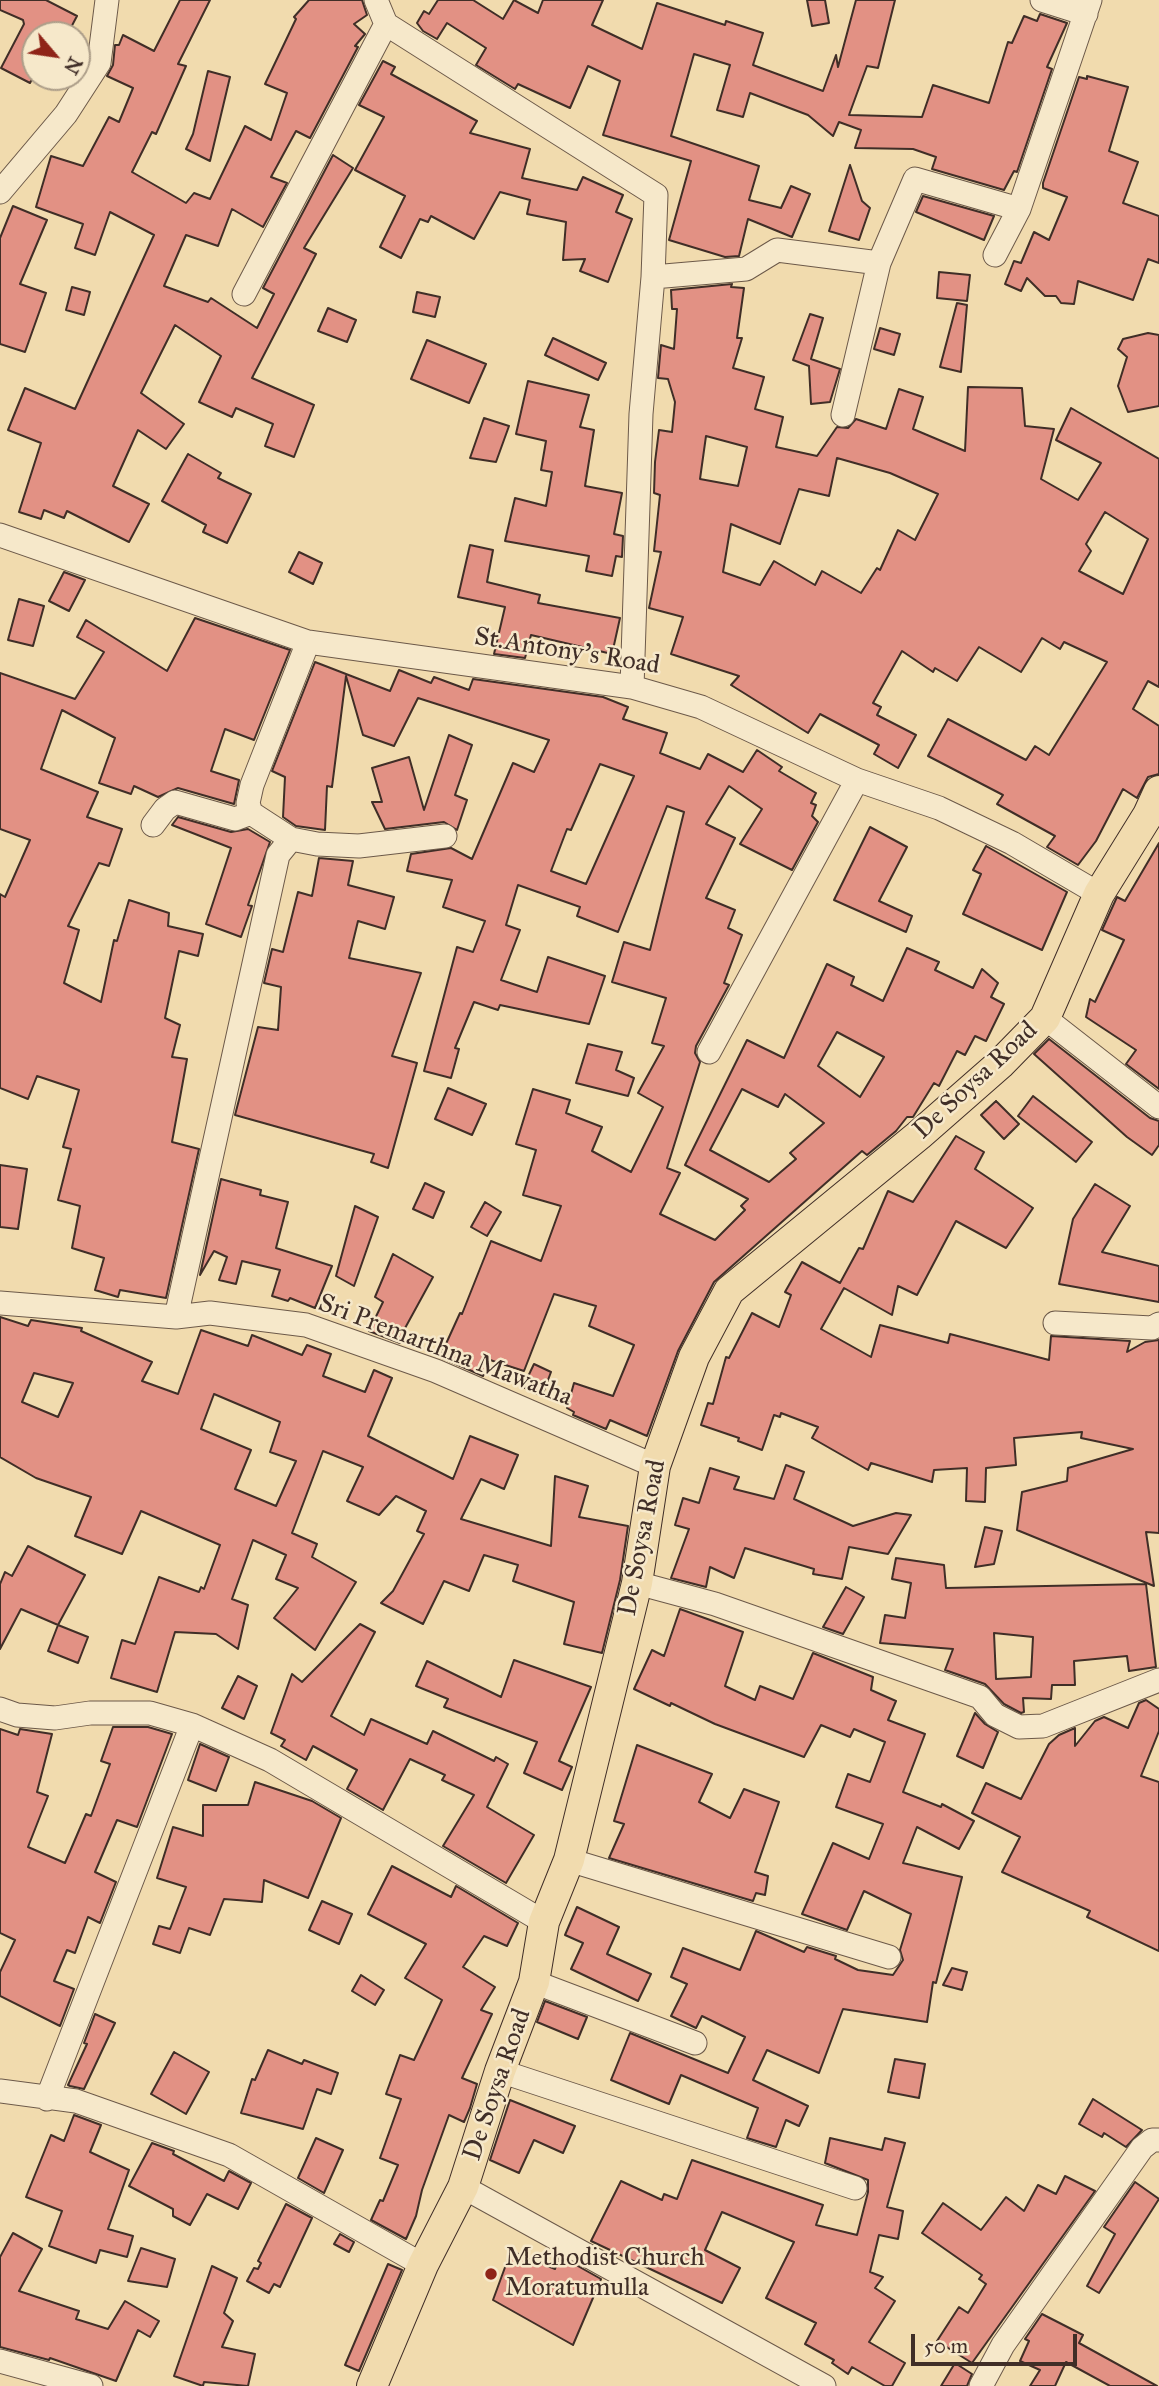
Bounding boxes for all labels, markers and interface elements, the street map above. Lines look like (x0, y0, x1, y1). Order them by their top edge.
north arrow (21, 21, 91, 91)
text: N (59, 53, 87, 78)
street label: St.Antony's Road (472, 622, 662, 682)
street label: De Soysa Road (907, 1016, 1045, 1146)
street label: Sri Premarthna Mawatha (314, 1288, 576, 1414)
street label: De Soysa Road (613, 1457, 673, 1619)
street label: De Soysa Road (457, 2005, 539, 2165)
place label: Methodist Church Moratumulla (505, 2243, 705, 2304)
marker: Methodist Church Moratumulla (483, 2266, 499, 2282)
scale bar (914, 2320, 1080, 2364)
text: 50 m (924, 2333, 968, 2359)

